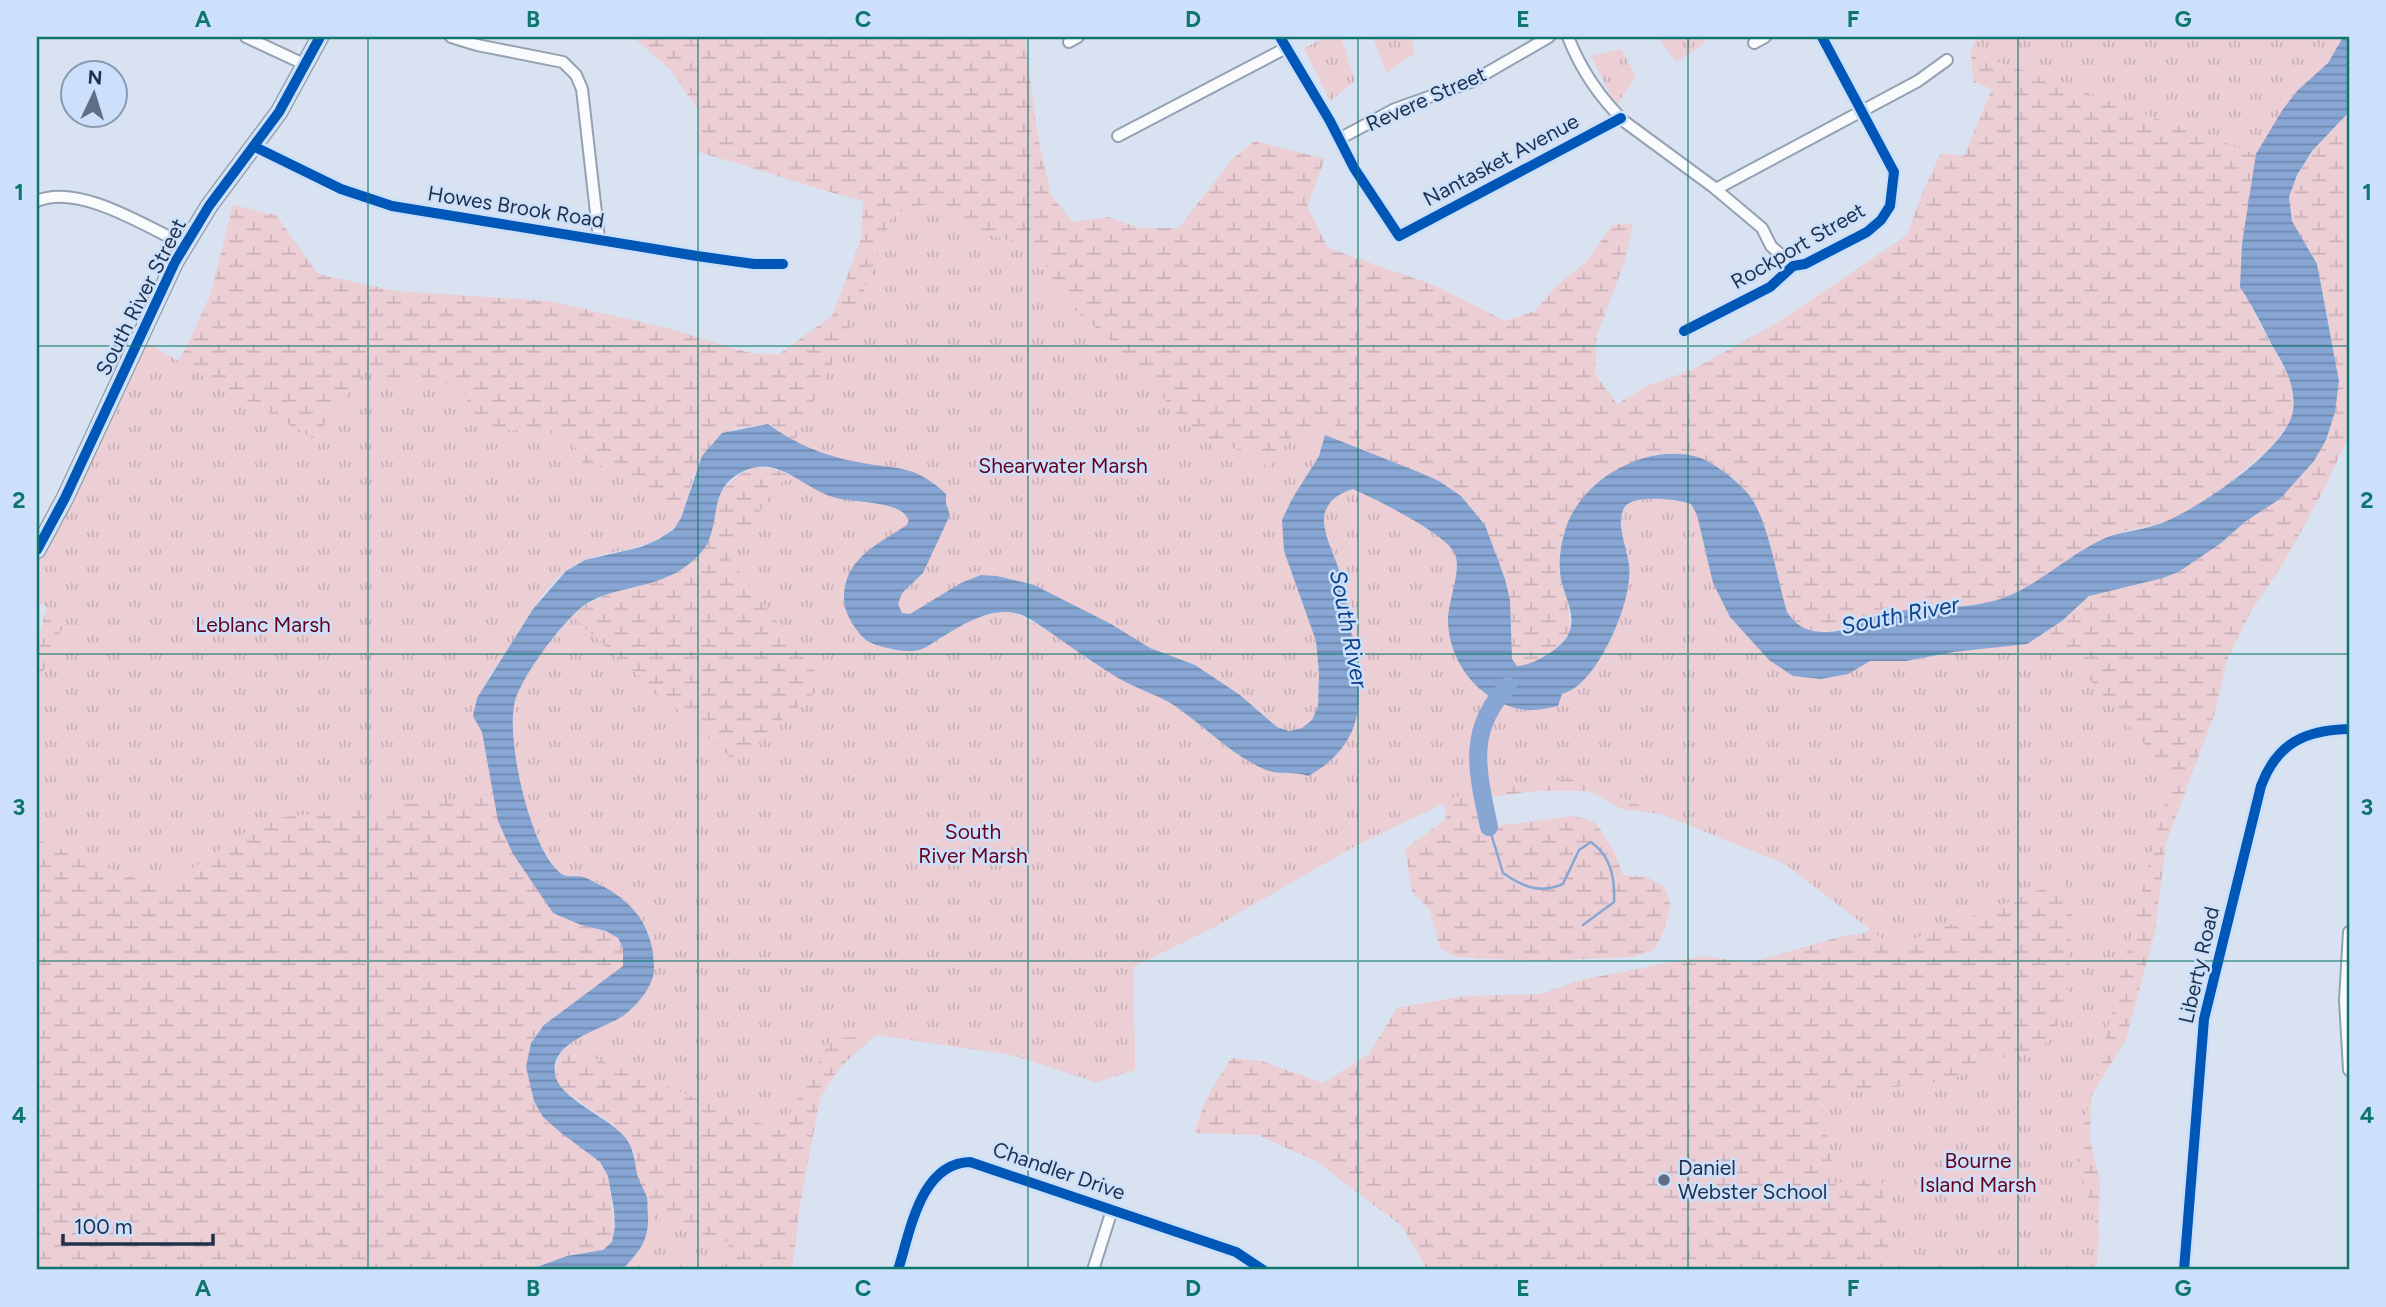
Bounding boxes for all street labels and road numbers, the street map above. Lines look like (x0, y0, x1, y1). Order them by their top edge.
street label: Revere Street (1362, 61, 1490, 136)
street label: Nantasket Avenue (1419, 108, 1583, 211)
street label: Howes Brook Road (426, 180, 606, 233)
street label: Rockport Street (1726, 197, 1869, 294)
street label: South River Street (90, 214, 191, 379)
street label: Liberty Road (2173, 904, 2224, 1026)
street label: Chandler Drive (990, 1136, 1129, 1205)

